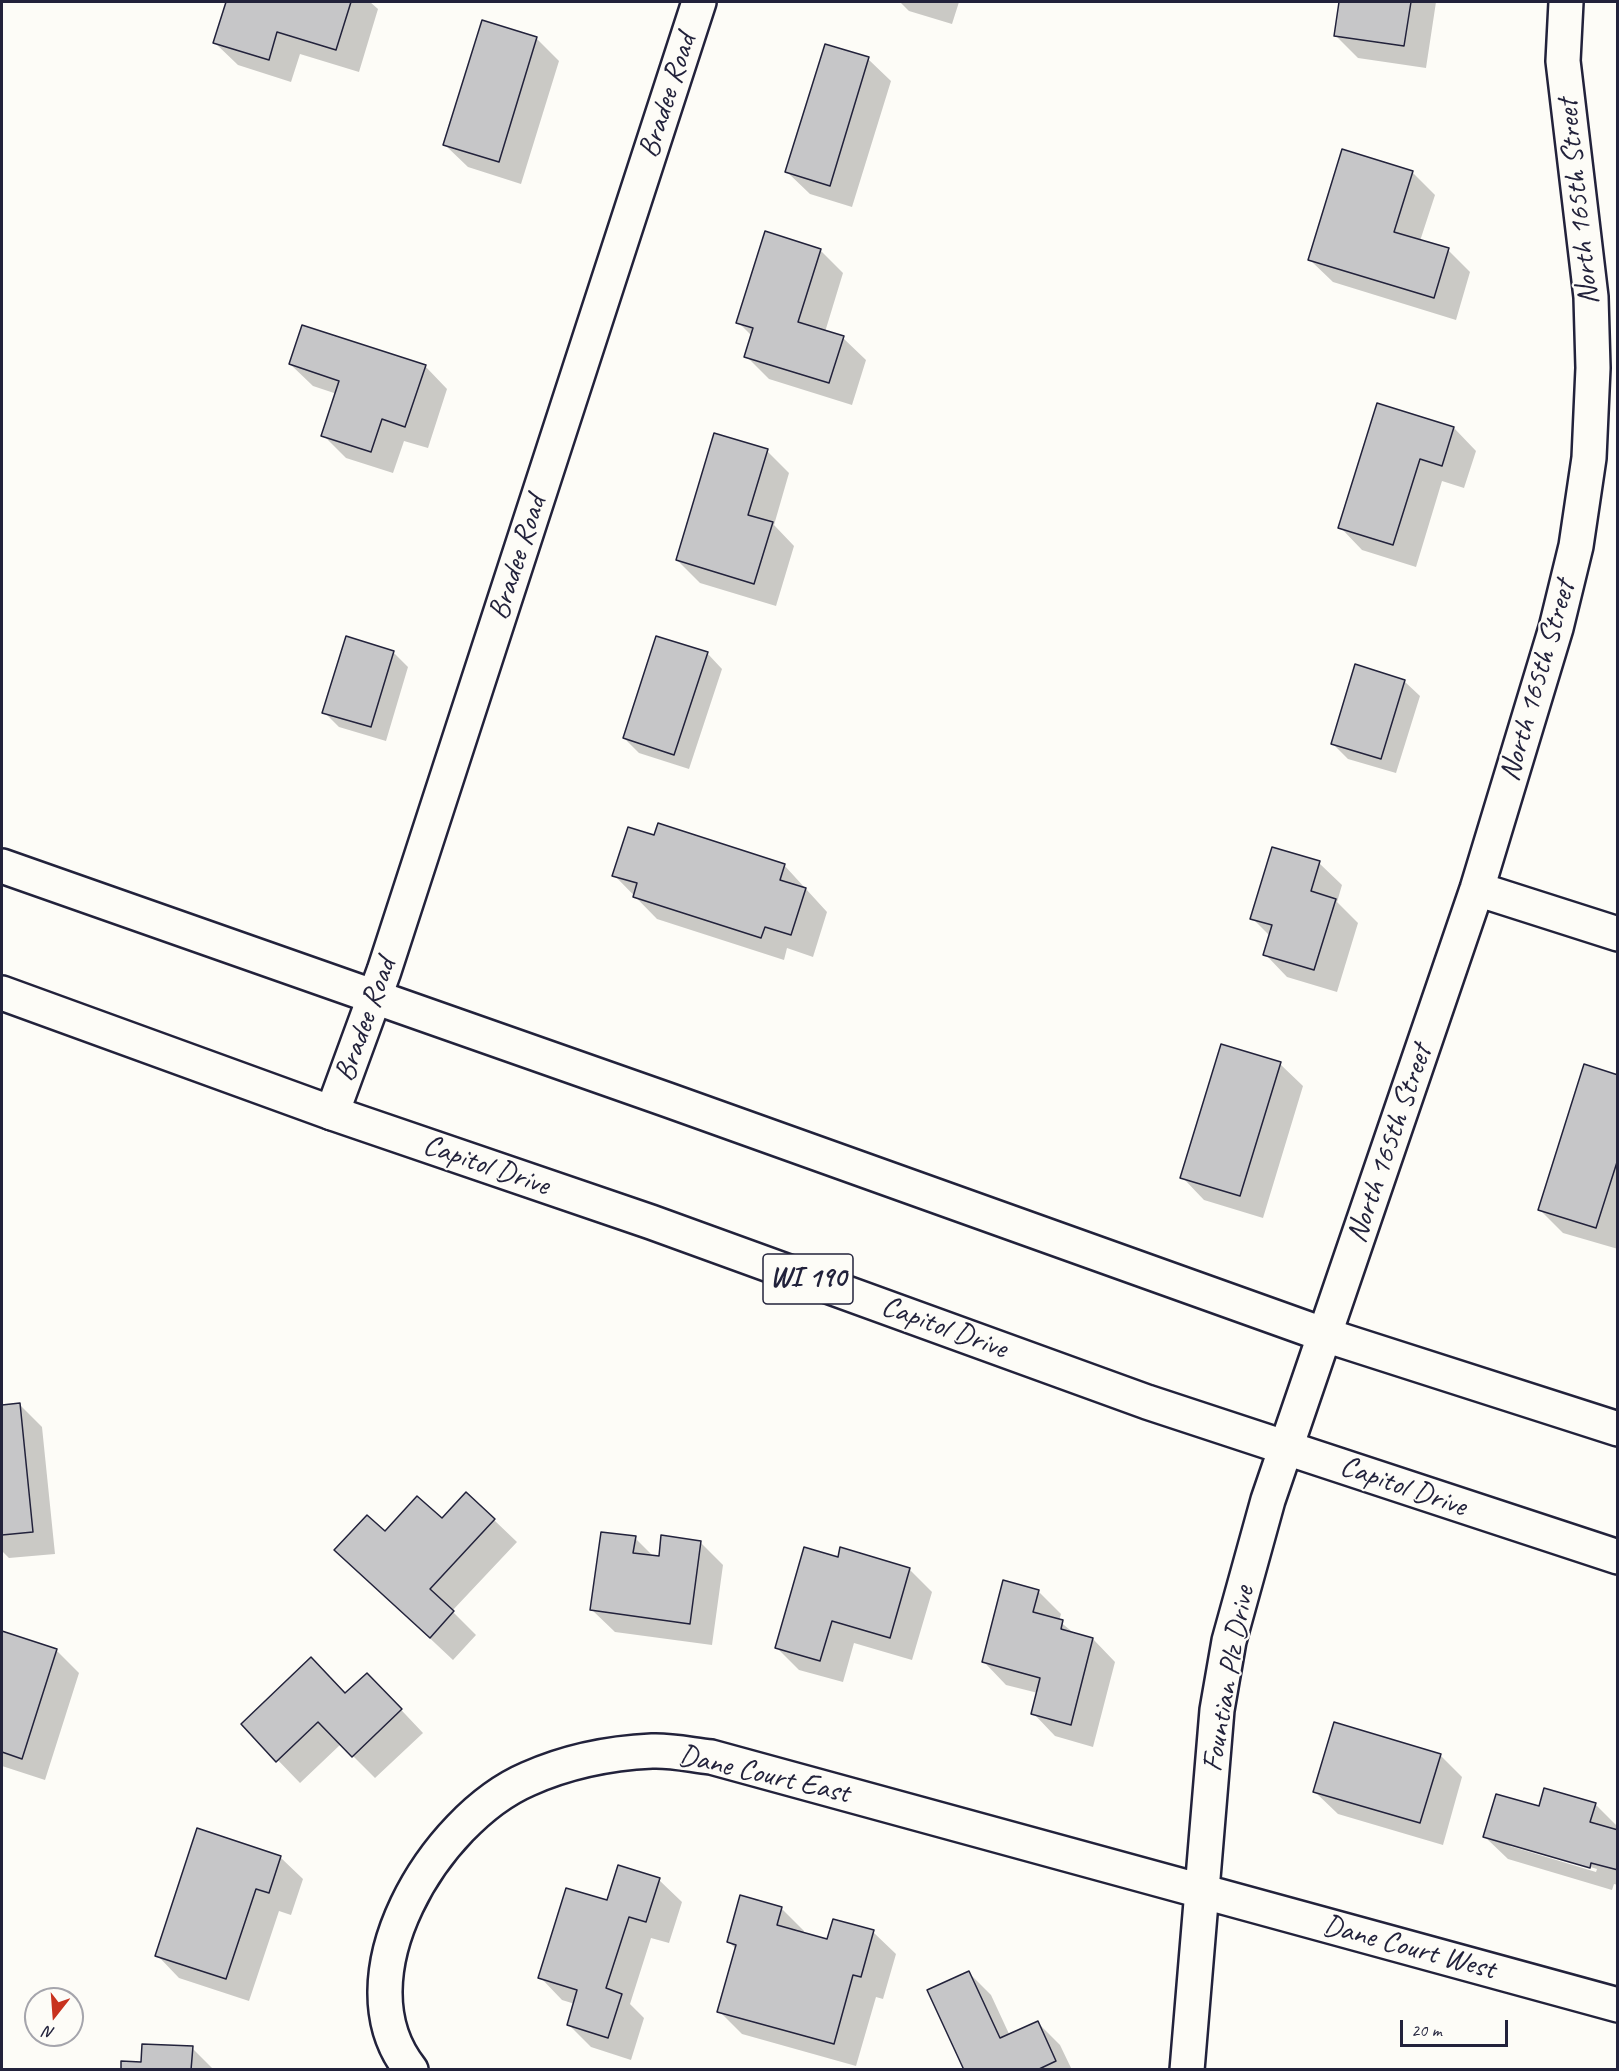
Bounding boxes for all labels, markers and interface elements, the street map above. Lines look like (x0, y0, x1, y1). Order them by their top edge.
street label: Bradee Road (631, 30, 705, 162)
street label: North 165th Street (1550, 97, 1608, 307)
street label: Bradee Road (481, 492, 555, 624)
street label: North 165th Street (1492, 577, 1584, 785)
street label: Bradee Road (327, 954, 405, 1086)
street label: North 165th Street (1339, 1040, 1441, 1248)
street label: Capitol Drive (418, 1128, 554, 1204)
road number: WI 190 (763, 1254, 853, 1304)
street label: Capitol Drive (876, 1289, 1012, 1367)
street label: Capitol Drive (1335, 1449, 1471, 1525)
street label: Fountian Plz Drive (1195, 1584, 1263, 1774)
street label: Dane Court East (675, 1738, 853, 1812)
street label: Dane Court West (1319, 1908, 1499, 1988)
north arrow (24, 1987, 84, 2047)
scale bar (1403, 2008, 1511, 2046)
text: 20 m (1411, 2019, 1442, 2041)
text: N (42, 2021, 57, 2043)

